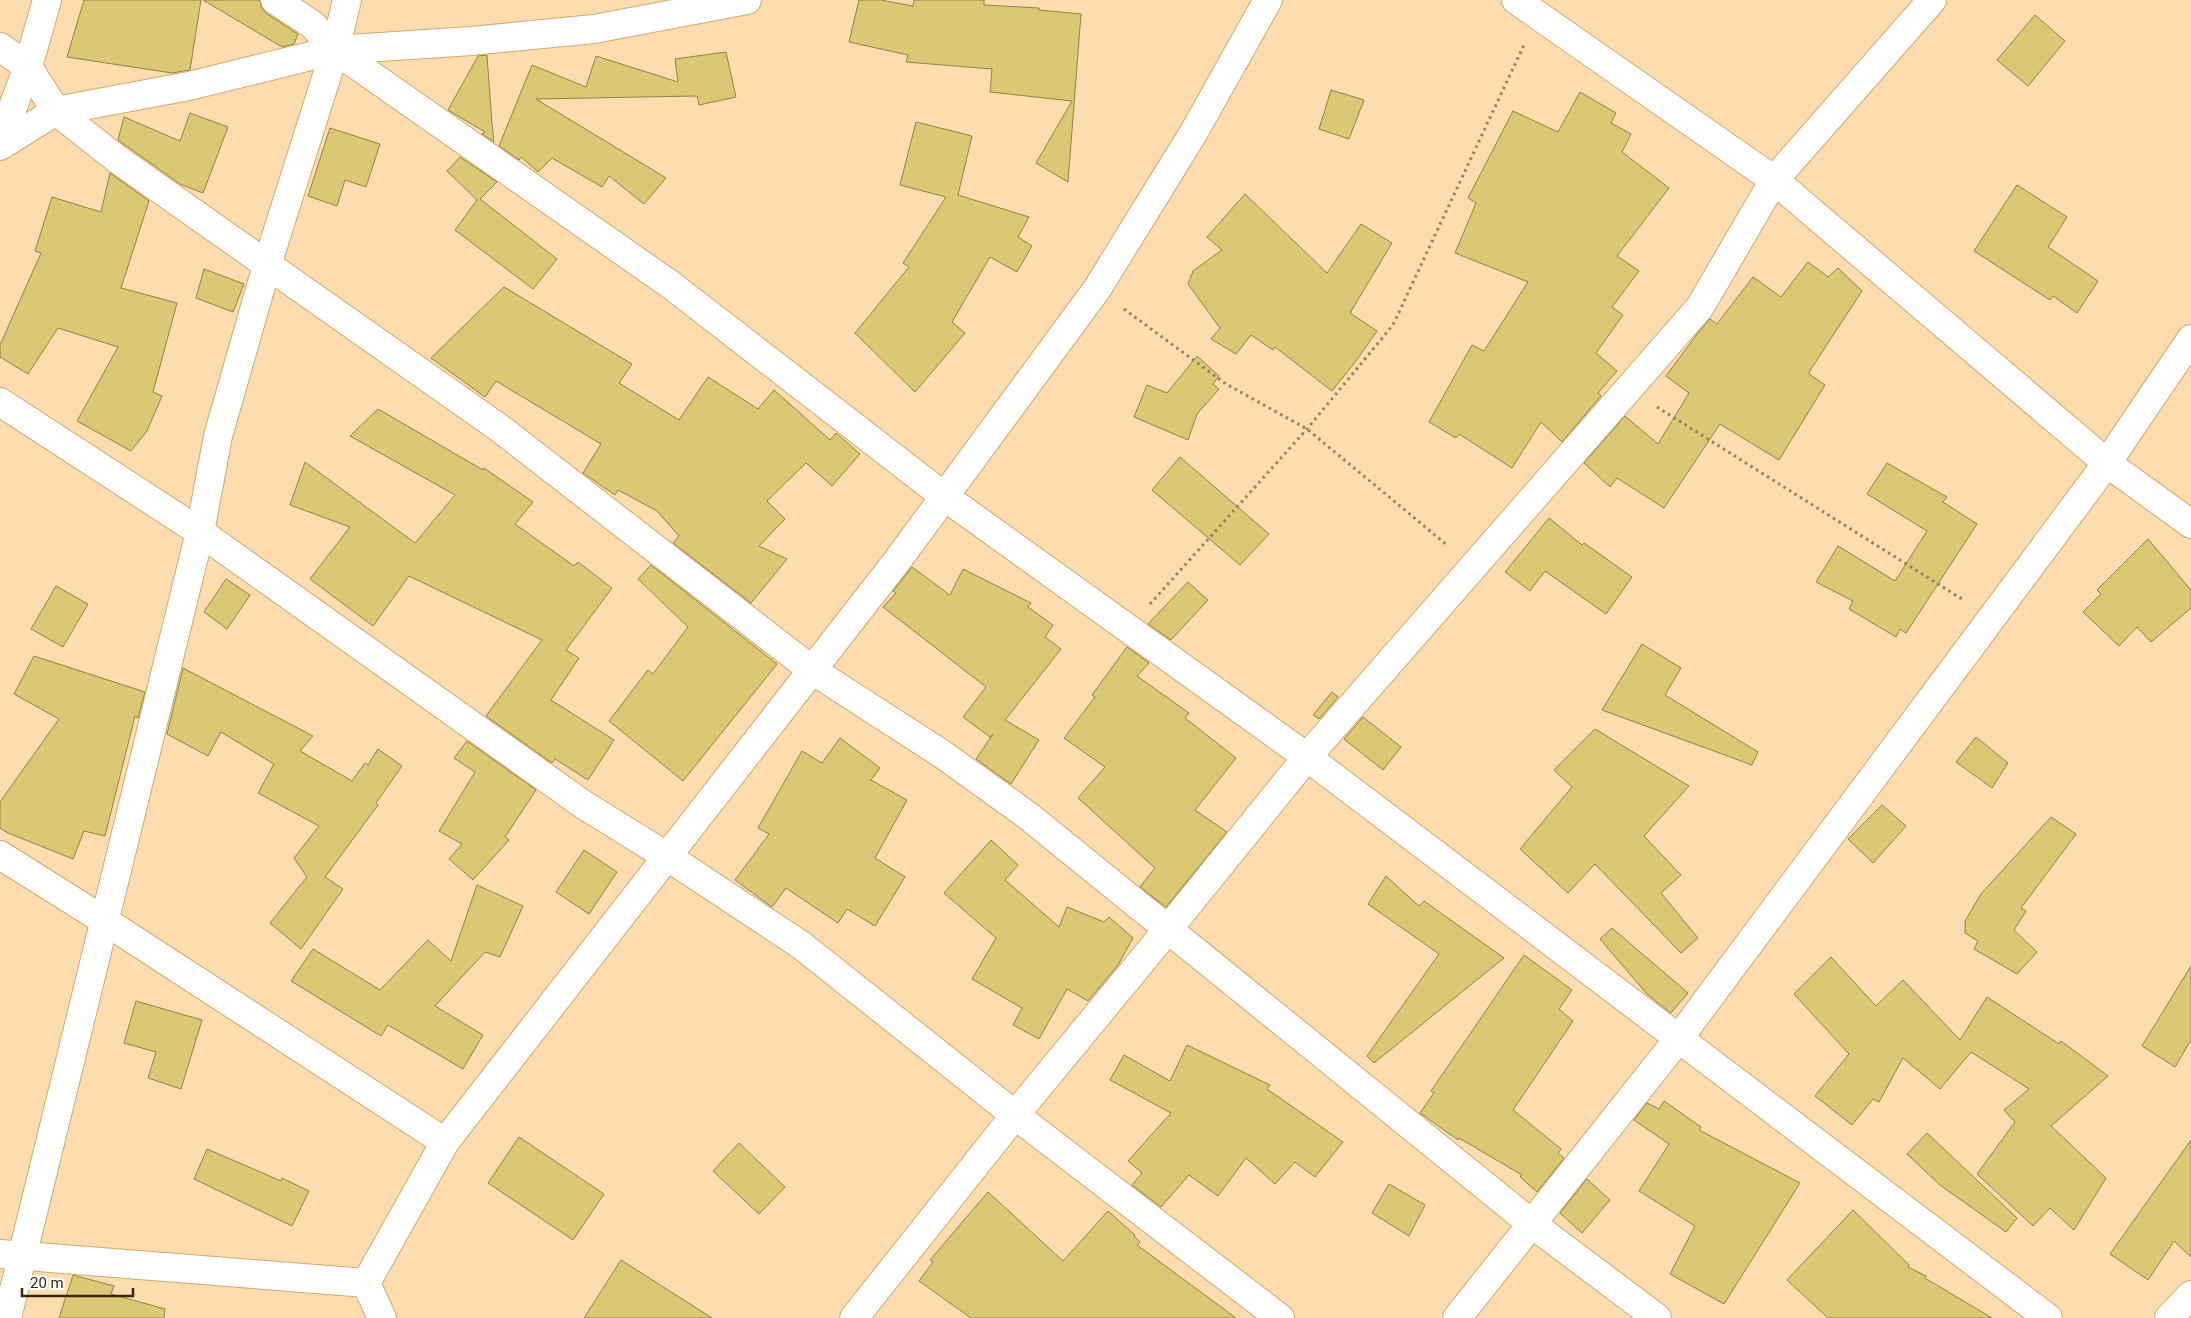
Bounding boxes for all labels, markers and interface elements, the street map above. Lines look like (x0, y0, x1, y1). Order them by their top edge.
scale bar (22, 1266, 134, 1298)
text: 20 m (30, 1274, 64, 1292)

